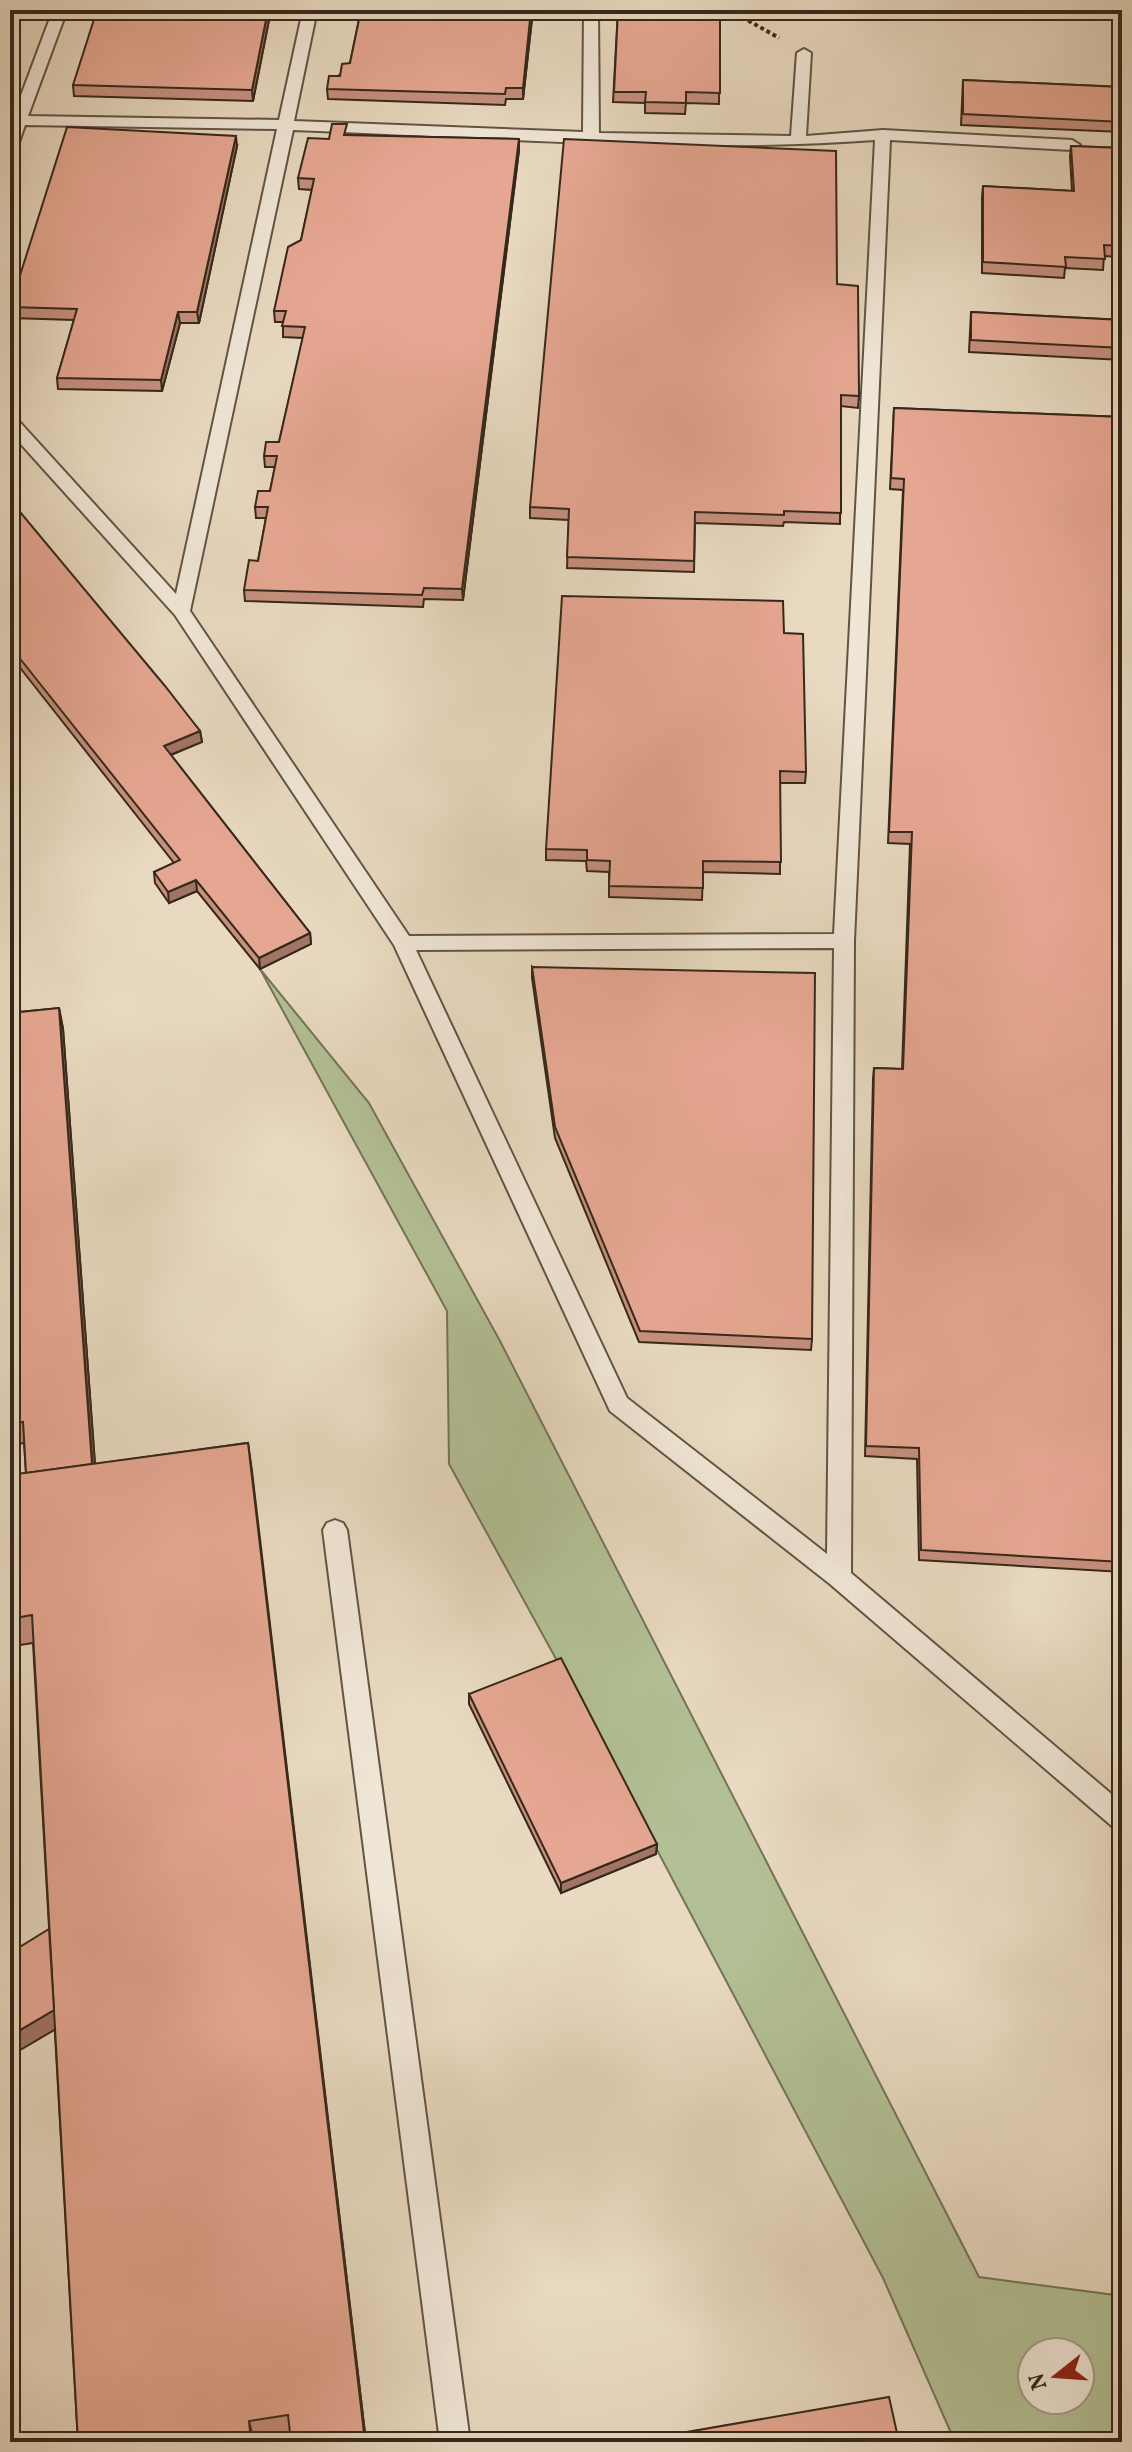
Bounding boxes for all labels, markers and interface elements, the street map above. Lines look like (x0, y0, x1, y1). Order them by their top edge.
north arrow (1016, 2336, 1096, 2416)
text: N (1022, 2369, 1056, 2393)

